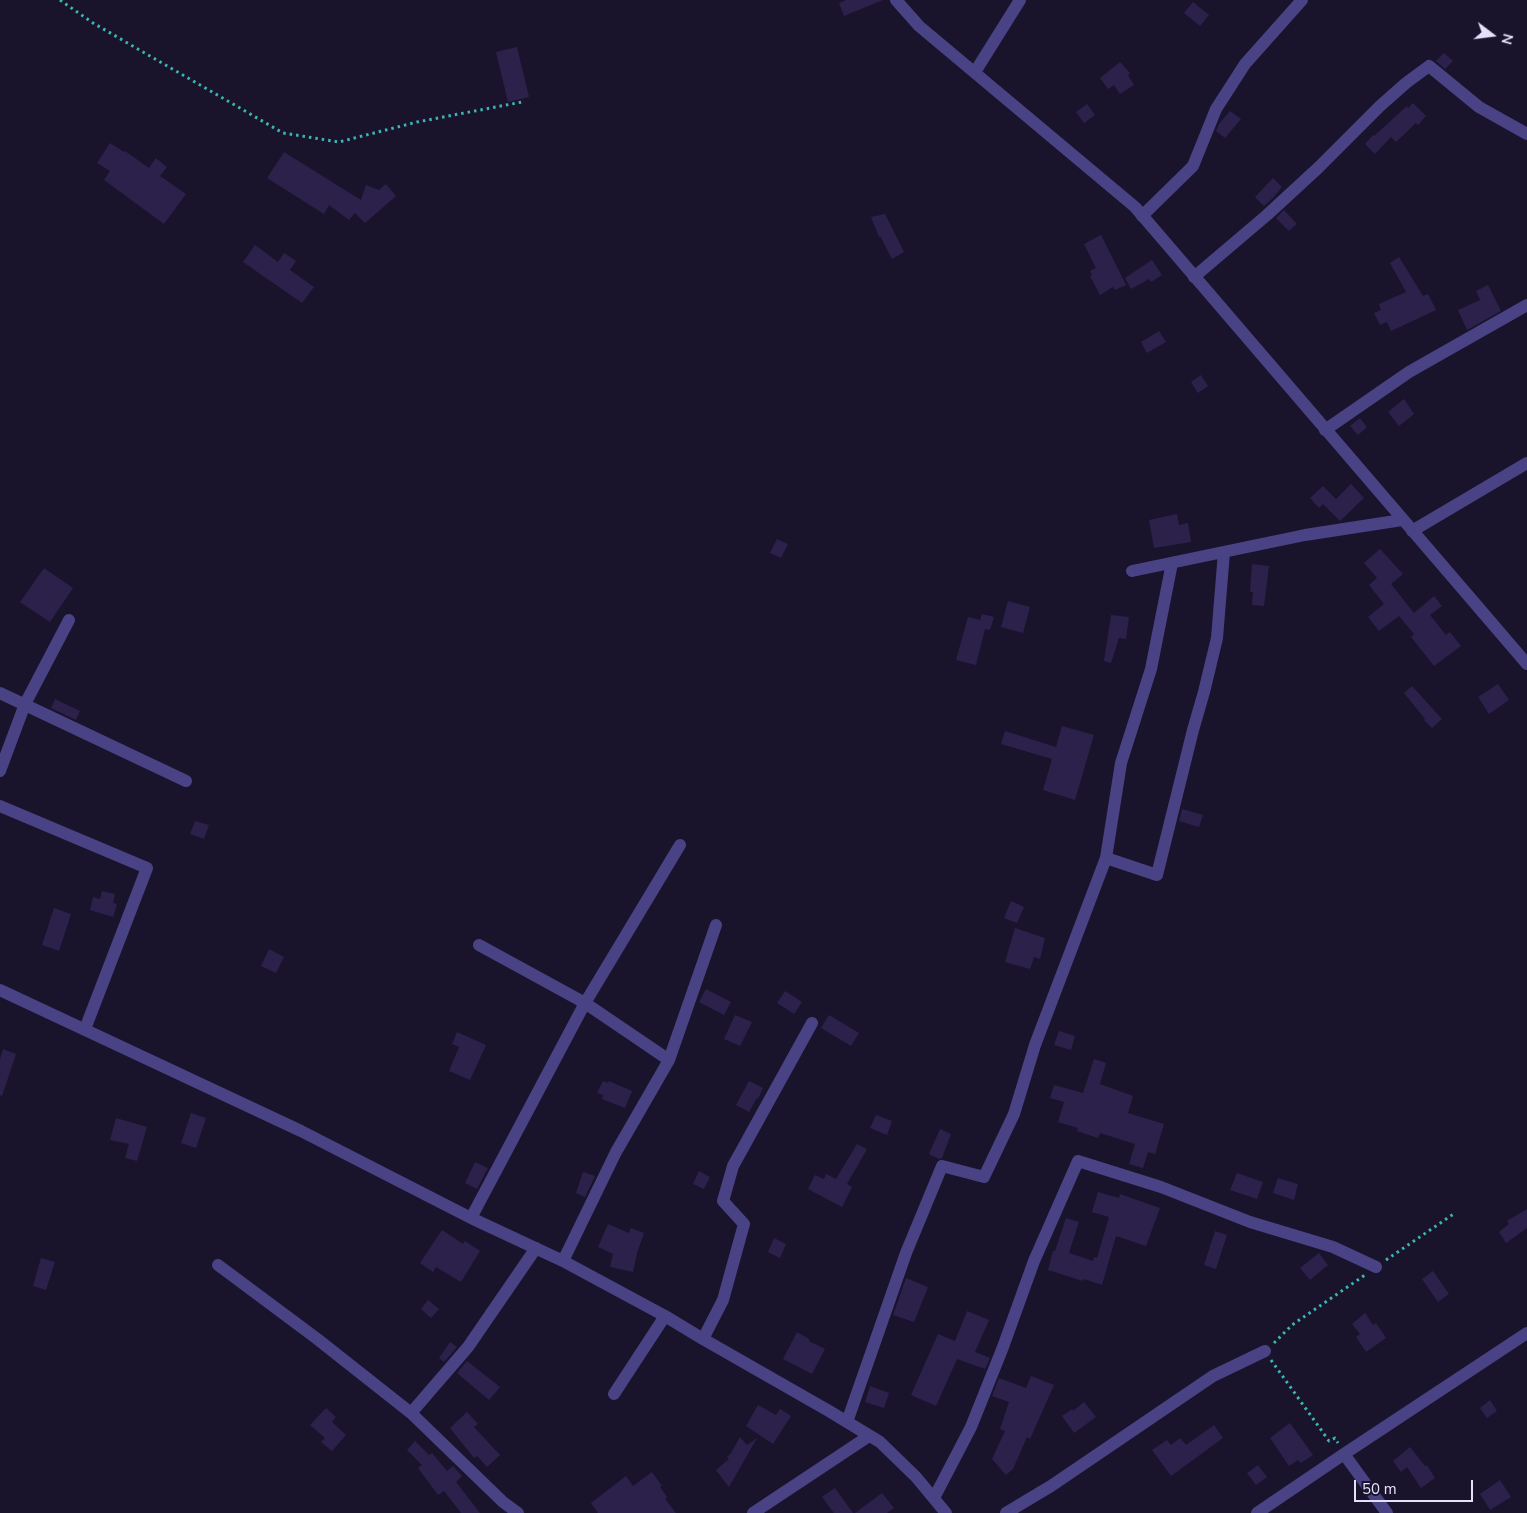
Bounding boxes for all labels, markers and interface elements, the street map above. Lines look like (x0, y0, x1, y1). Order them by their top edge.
north arrow (1467, 10, 1517, 60)
text: N (1496, 31, 1518, 47)
scale bar (1357, 1470, 1476, 1502)
text: 50 m (1362, 1479, 1397, 1499)

